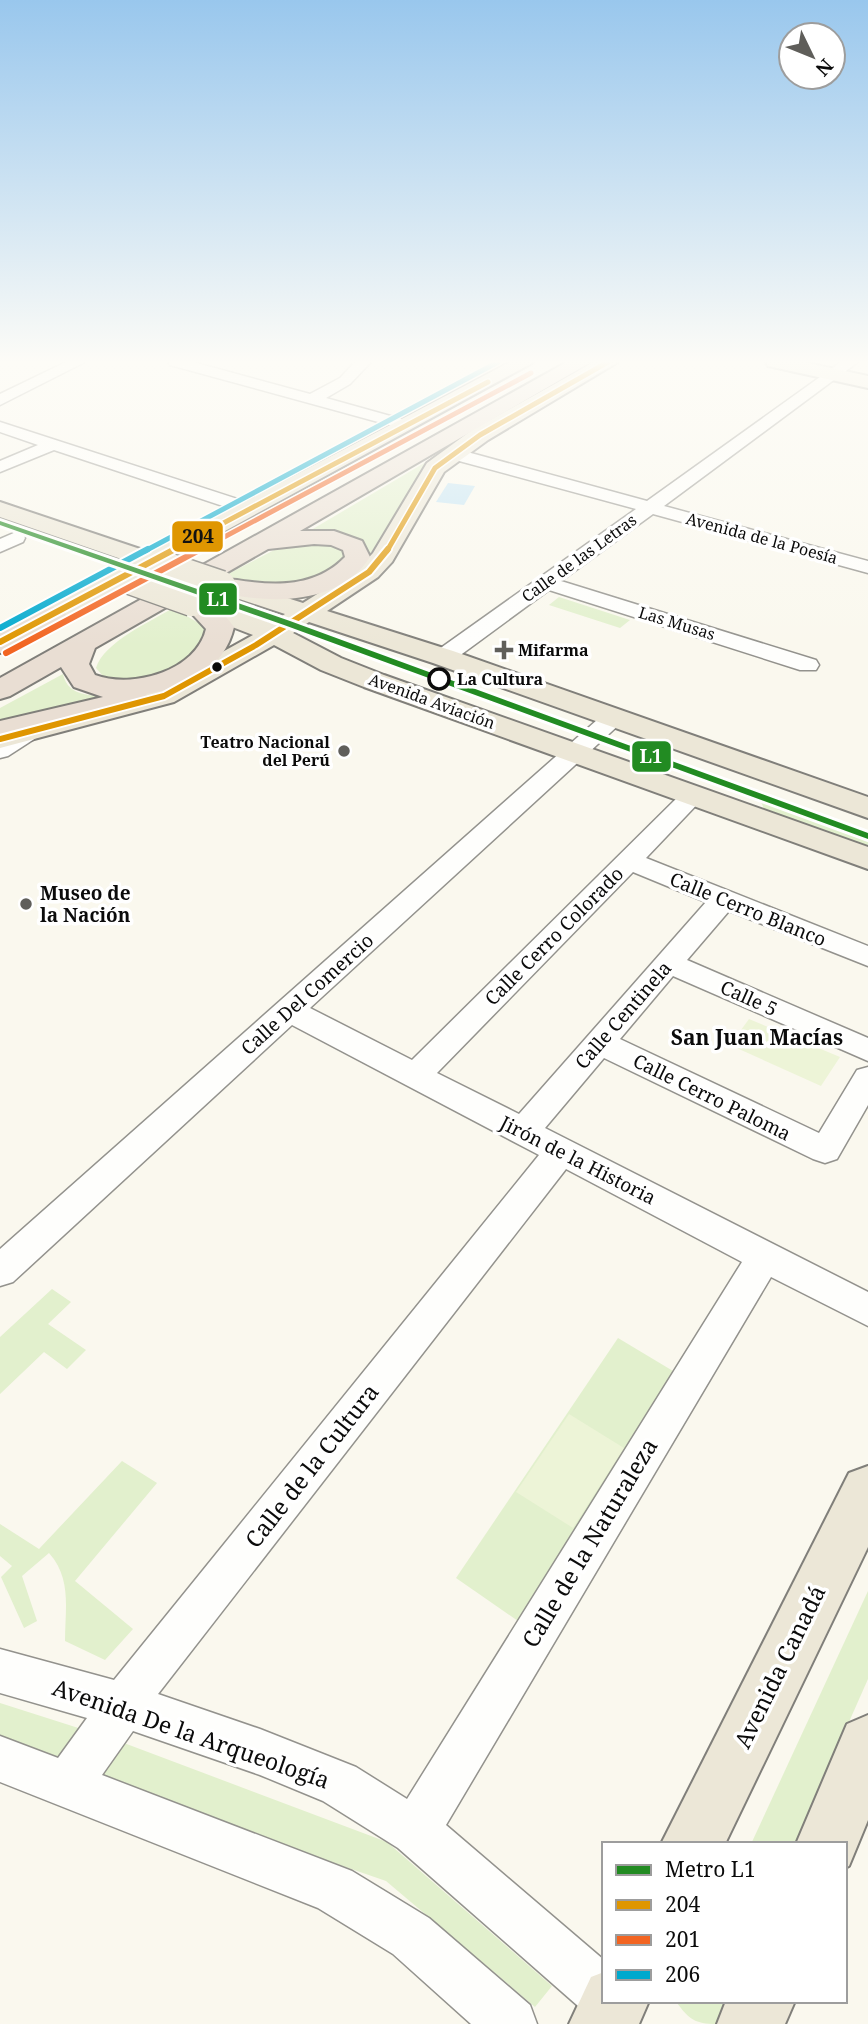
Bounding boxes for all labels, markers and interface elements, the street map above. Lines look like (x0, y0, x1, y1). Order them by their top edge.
north arrow (777, 21, 847, 91)
text: N (810, 53, 839, 82)
street label: Avenida de la Poesía (684, 507, 840, 569)
street label: Calle de las Letras (517, 509, 641, 607)
line badge: 204 (171, 520, 224, 553)
text: 204 (182, 523, 214, 549)
line badge: L1 (198, 582, 238, 616)
text: L1 (206, 586, 230, 612)
street label: Las Musas (636, 601, 718, 645)
place label: Mifarma (518, 639, 589, 661)
marker: Mifarma (496, 642, 512, 658)
unlabelled marker (210, 660, 224, 674)
street label: Avenida Aviación (366, 668, 498, 734)
marker: La Cultura (428, 668, 450, 690)
place label: La Cultura (457, 668, 543, 690)
place label: Teatro Nacional del Perú (201, 731, 330, 771)
line badge: L1 (631, 740, 672, 773)
marker: Teatro Nacional del Perú (336, 743, 352, 759)
text: L1 (639, 743, 663, 769)
street label: Calle Cerro Colorado (479, 861, 629, 1011)
street label: Calle Cerro Blanco (666, 866, 830, 952)
place label: Museo de la Nación (40, 880, 131, 928)
marker: Museo de la Nación (18, 896, 34, 912)
street label: Calle Del Comercio (235, 927, 379, 1061)
street label: Calle Centinela (569, 955, 677, 1075)
street label: Calle 5 (716, 974, 782, 1022)
district label: San Juan Macías (671, 1023, 843, 1051)
street label: Calle Cerro Paloma (629, 1047, 795, 1147)
street label: Jirón de la Historia (495, 1109, 660, 1210)
street label: Calle de la Cultura (237, 1377, 385, 1554)
street label: Calle de la Naturaleza (514, 1432, 664, 1653)
street label: Avenida Canadá (726, 1580, 832, 1753)
street label: Avenida De la Arqueología (48, 1671, 334, 1796)
legend (602, 1842, 847, 2003)
text: Metro L1 (665, 1855, 756, 1883)
text: 204 (665, 1890, 700, 1918)
text: 201 (665, 1925, 700, 1953)
text: 206 (665, 1960, 700, 1988)

